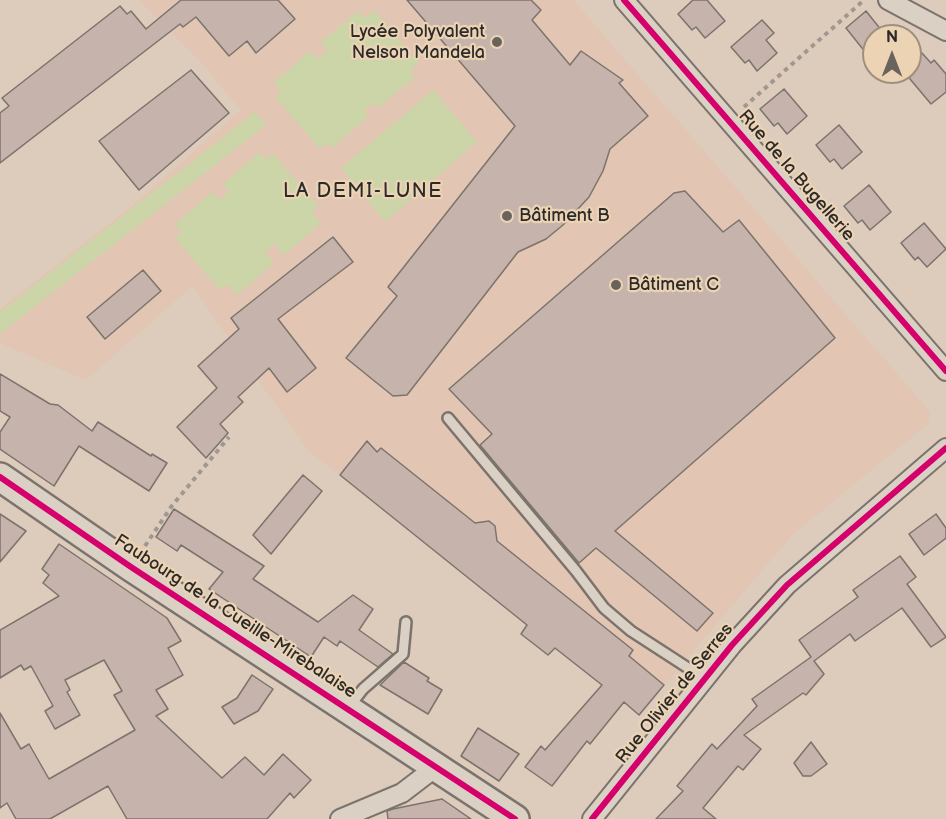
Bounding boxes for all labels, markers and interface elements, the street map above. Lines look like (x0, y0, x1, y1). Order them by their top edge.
place label: Lycée Polyvalent Nelson Mandela (350, 21, 485, 63)
north arrow (862, 24, 922, 84)
text: N (886, 28, 898, 47)
marker: Lycée Polyvalent Nelson Mandela (490, 35, 504, 49)
street label: Rue de la Bugellerie (733, 106, 859, 246)
district label: LA DEMI-LUNE (283, 180, 443, 204)
place label: Bâtiment B (519, 205, 610, 227)
marker: Bâtiment B (500, 209, 514, 223)
place label: Bâtiment C (628, 274, 719, 296)
marker: Bâtiment C (609, 278, 623, 292)
street label: Faubourg de la Cueille-Mirebalaise (110, 530, 360, 704)
street label: Rue Olivier de Serres (612, 620, 738, 768)

